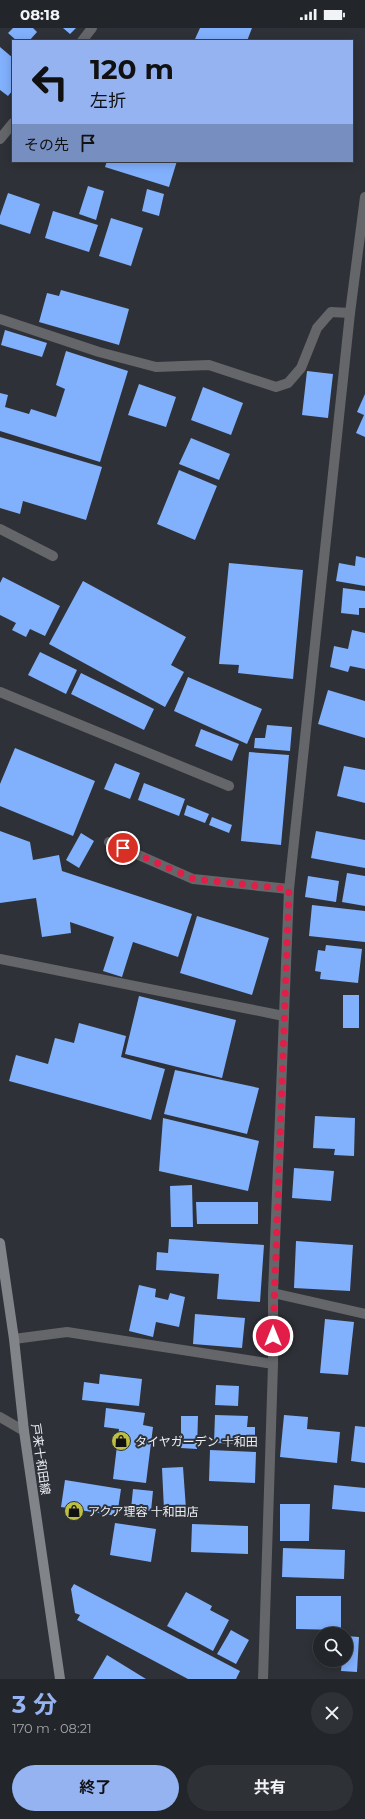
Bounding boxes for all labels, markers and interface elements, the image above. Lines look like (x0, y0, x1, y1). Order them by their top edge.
text: 08:18 (20, 5, 60, 24)
text: 120 m (90, 52, 174, 86)
icon: left (24, 56, 76, 108)
text: 左折 (90, 90, 126, 112)
icon: arrive (77, 132, 99, 154)
text: その先 (24, 135, 69, 154)
pin (106, 831, 140, 865)
icon: arrive (112, 837, 134, 859)
position arrow (252, 1315, 294, 1357)
street label: 戸来十和田線 (29, 1422, 53, 1496)
shop icon: タイヤガーデン 十和田 (110, 1430, 132, 1452)
place label: タイヤガーデン 十和田 (135, 1434, 258, 1449)
shop icon: アクア理容 十和田店 (63, 1500, 85, 1522)
place label: アクア理容 十和田店 (88, 1504, 199, 1519)
map controls (313, 1627, 353, 1667)
button: search (313, 1627, 353, 1667)
text: 3 分 (12, 1690, 57, 1719)
button: close (311, 1692, 353, 1734)
text: 170 m · 08:21 (12, 1720, 92, 1736)
button: 終了 (12, 1765, 179, 1811)
button: 共有 (187, 1765, 353, 1811)

